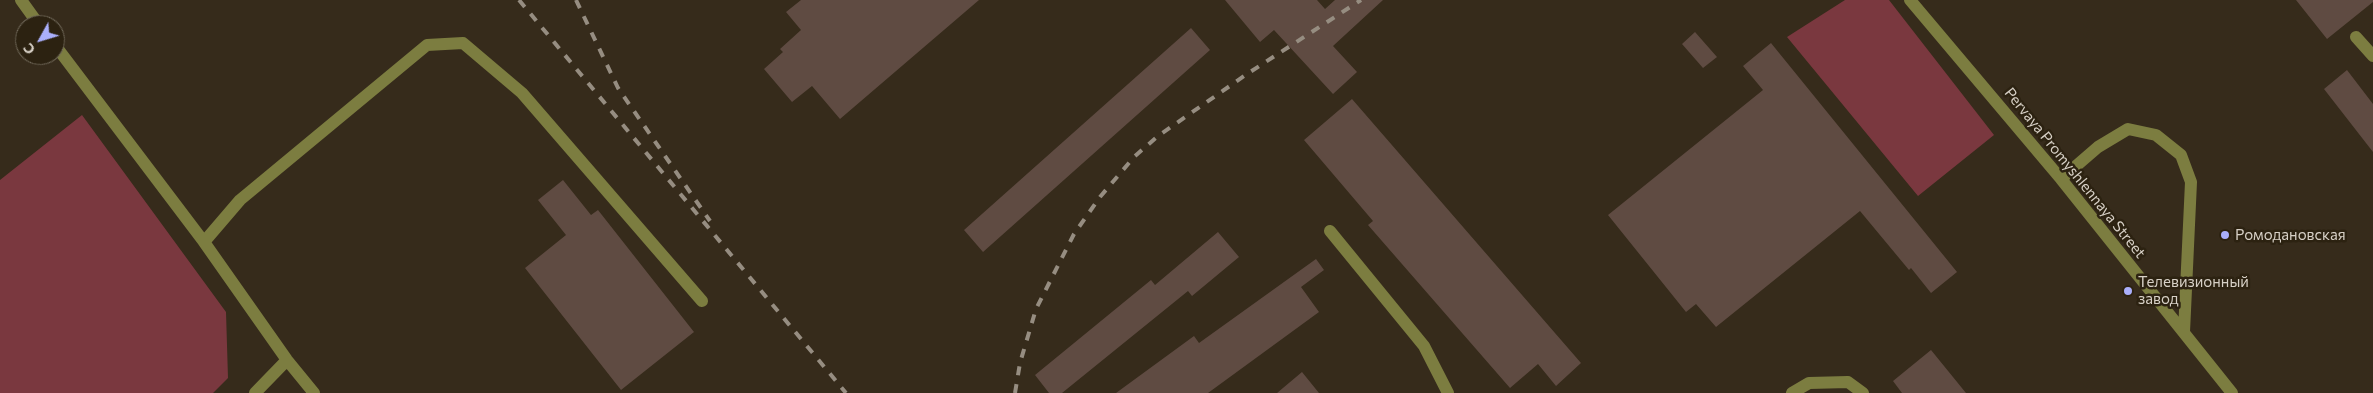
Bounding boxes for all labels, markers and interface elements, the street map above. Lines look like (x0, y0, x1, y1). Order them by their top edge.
north arrow (15, 15, 65, 65)
text: С (19, 40, 38, 58)
street label: Pervaya Promyshlennaya Street (2001, 84, 2149, 262)
place label: Ромодановская (2235, 226, 2346, 244)
marker: Ромодановская (2219, 229, 2231, 241)
place label: Телевизионный завод (2138, 273, 2249, 308)
marker: Телевизионный завод (2122, 285, 2134, 297)

